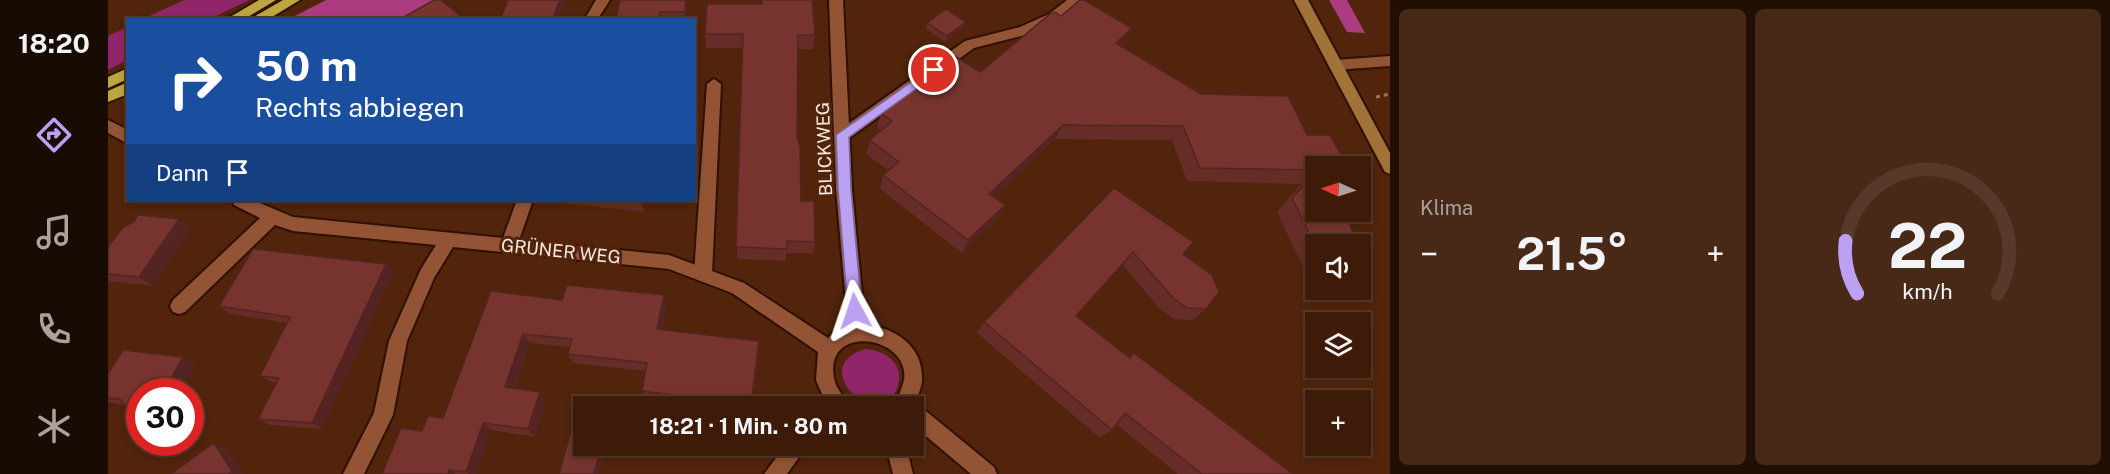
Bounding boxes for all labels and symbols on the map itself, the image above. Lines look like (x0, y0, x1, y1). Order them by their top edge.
pin (908, 44, 959, 95)
street label: BLICKWEG (812, 102, 836, 196)
north arrow (1305, 156, 1371, 222)
street label: GRÜNER WEG (500, 233, 622, 268)
position arrow (823, 279, 887, 343)
speed limit sign: 30 (126, 378, 204, 456)

